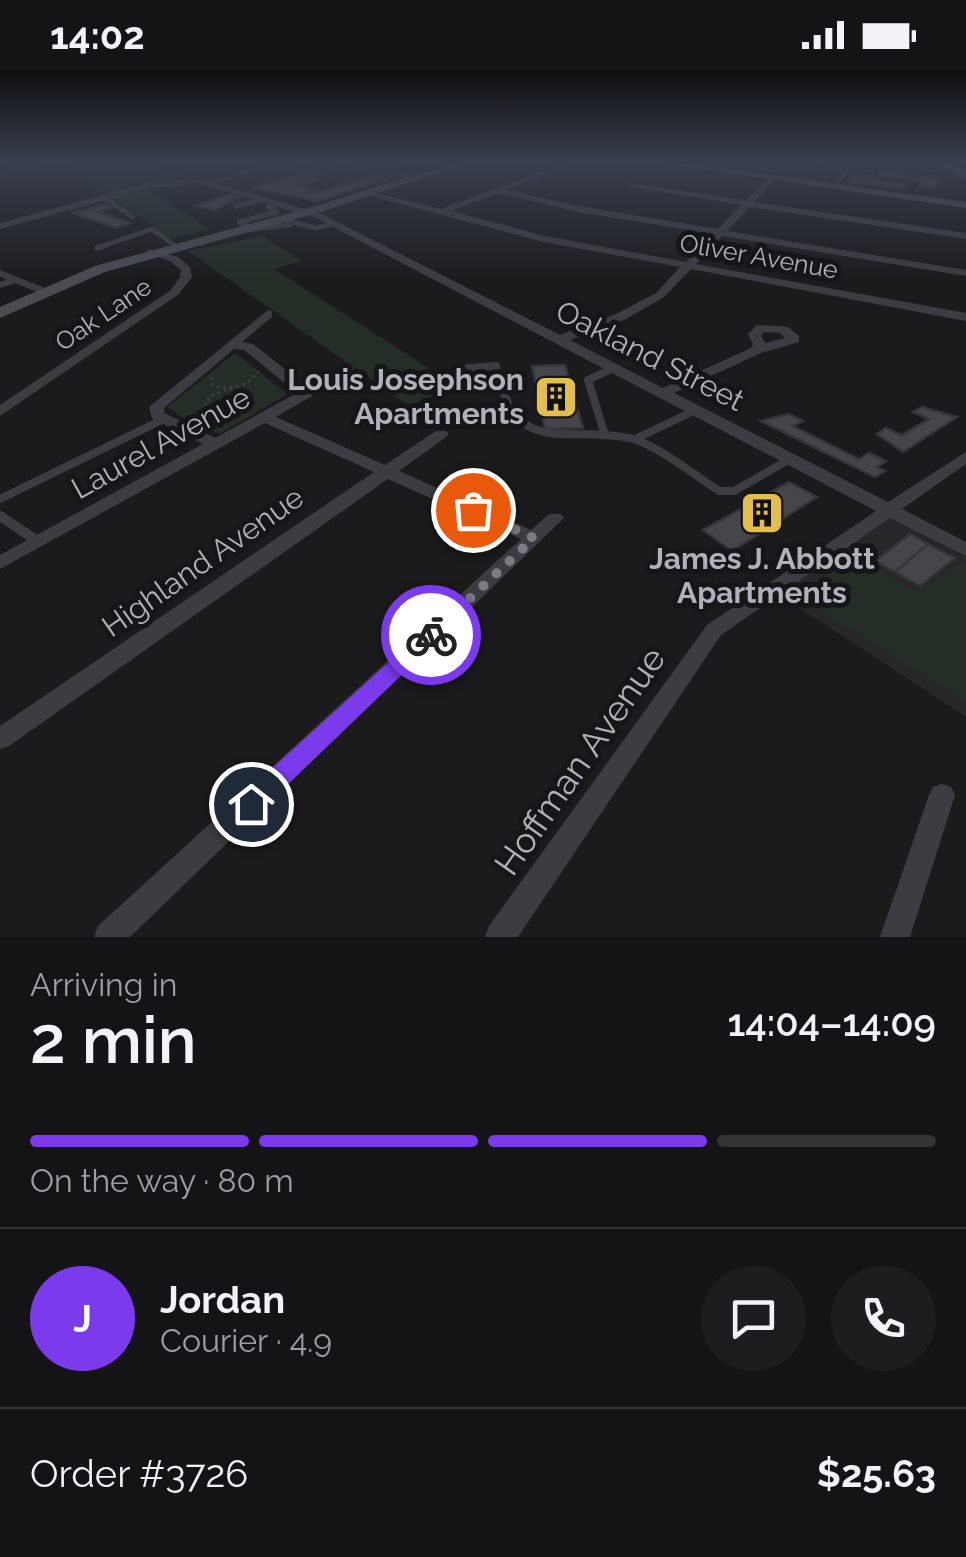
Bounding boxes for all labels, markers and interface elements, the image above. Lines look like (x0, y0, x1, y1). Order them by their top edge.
text: 14:02 (50, 13, 145, 58)
street label: Oliver Avenue (678, 227, 840, 285)
street label: Oak Lane (49, 271, 157, 357)
street label: Oakland Street (550, 293, 750, 418)
place label: Louis Josephson Apartments (287, 362, 524, 431)
building icon: Louis Josephson Apartments (533, 374, 579, 420)
street label: Laurel Avenue (65, 379, 256, 506)
pin (431, 468, 516, 553)
street label: Highland Avenue (95, 479, 310, 644)
icon: bag (446, 483, 501, 538)
building icon: James J. Abbott Apartments (739, 490, 785, 536)
place label: James J. Abbott Apartments (649, 541, 875, 610)
courier (381, 585, 481, 685)
icon: bike (404, 608, 459, 663)
street label: Hoffman Avenue (486, 639, 673, 883)
pin (209, 762, 294, 847)
icon: home (224, 777, 279, 832)
text: Arriving in (30, 966, 177, 1003)
text: 14:04–14:09 (727, 1000, 936, 1045)
text: 2 min (30, 1002, 197, 1078)
text: On the way · 80 m (30, 1162, 294, 1199)
button: chat (701, 1266, 806, 1371)
button: phone (831, 1266, 936, 1371)
text: Jordan (160, 1277, 285, 1322)
text: J (73, 1296, 92, 1341)
text: Courier · 4.9 (160, 1322, 332, 1359)
text: Order #3726 (30, 1451, 248, 1496)
text: $25.63 (817, 1451, 936, 1496)

